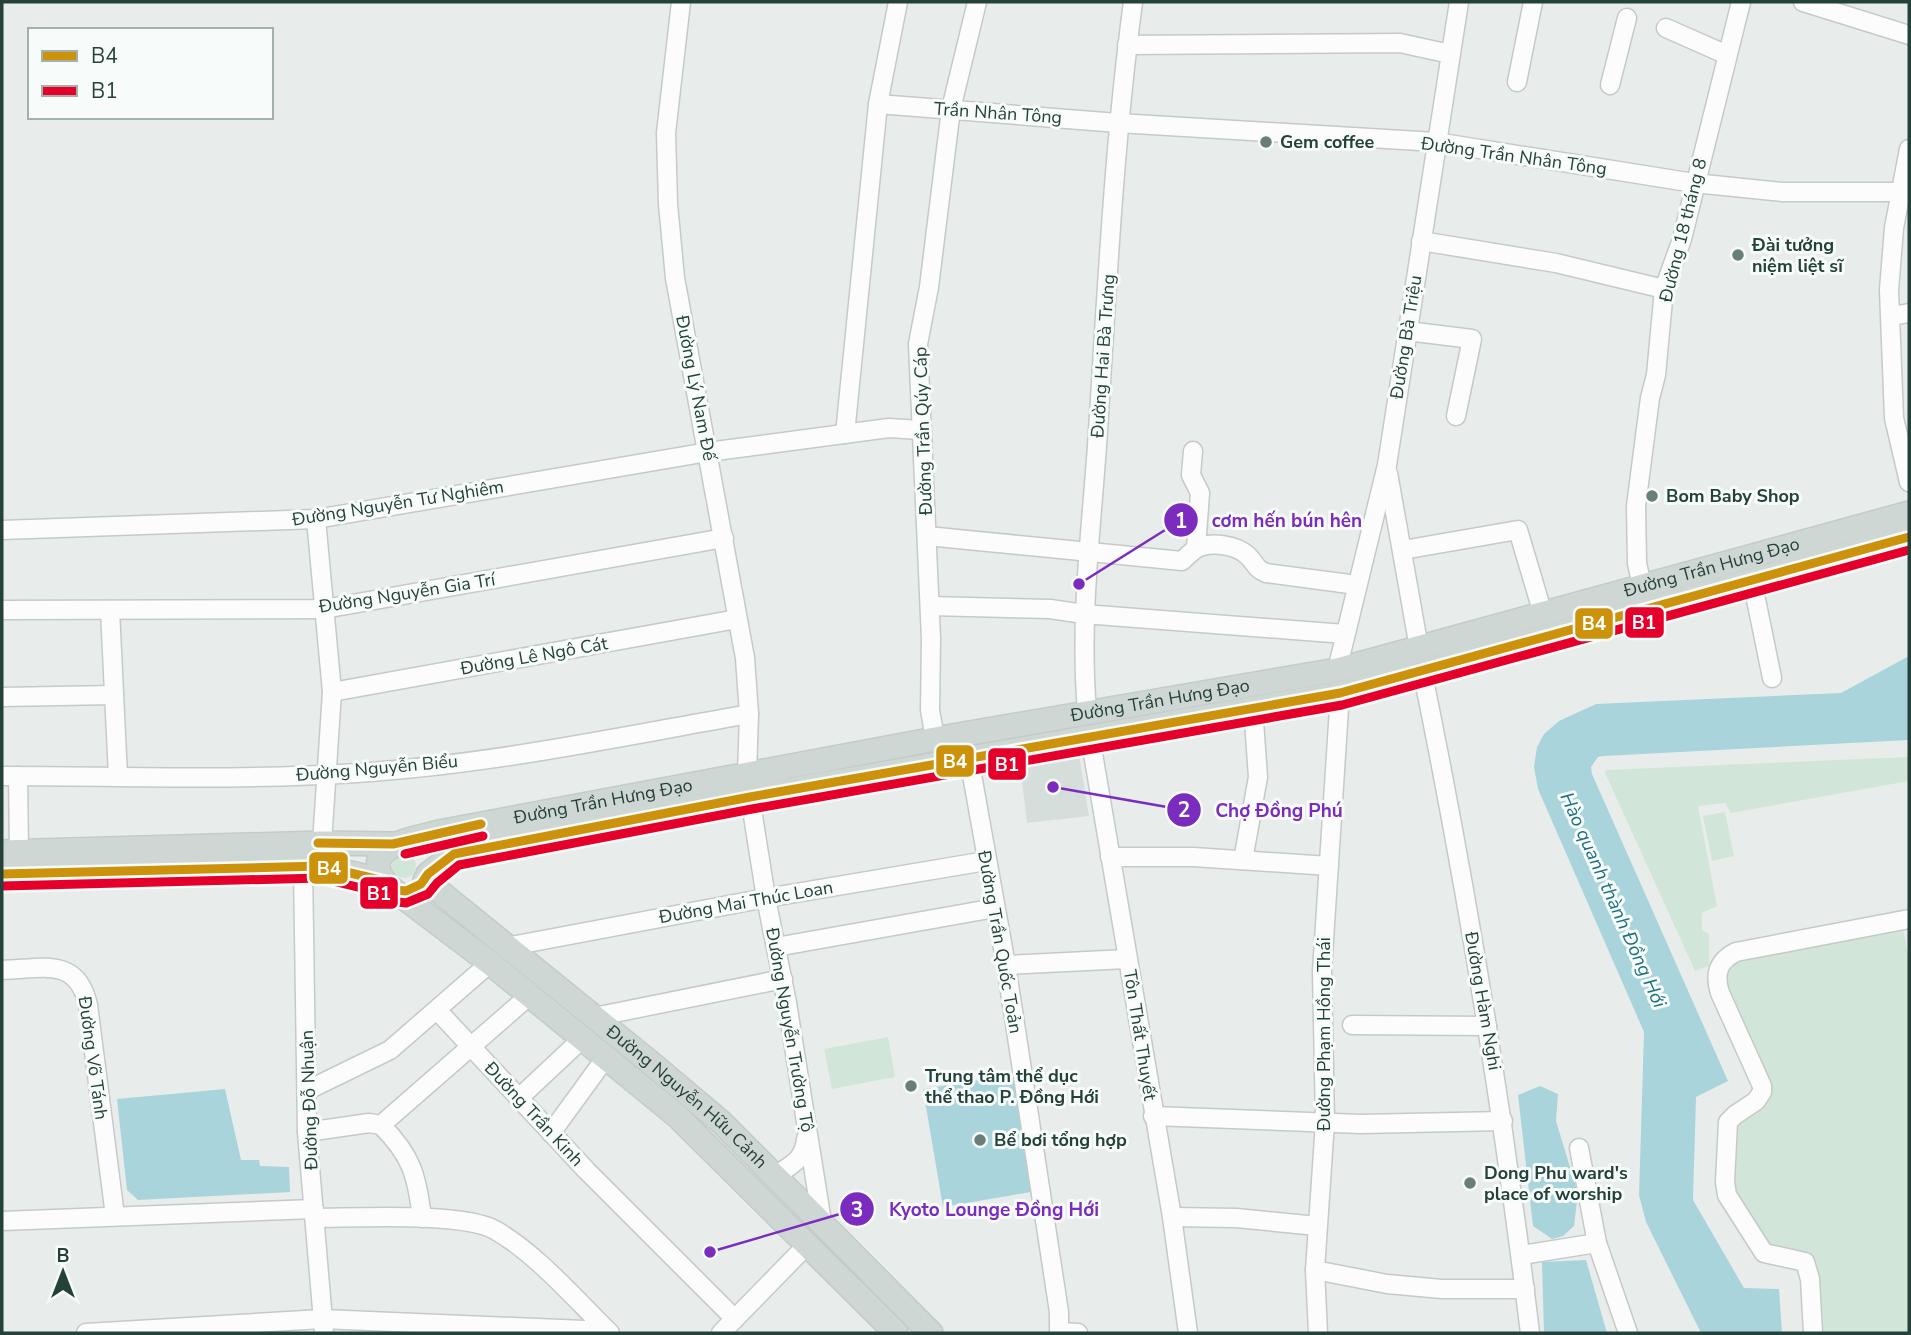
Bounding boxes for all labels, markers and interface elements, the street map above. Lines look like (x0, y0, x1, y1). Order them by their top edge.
legend (28, 28, 273, 119)
text: B4 (91, 42, 118, 70)
text: B1 (91, 77, 118, 105)
street label: Trần Nhân Tông (933, 97, 1063, 129)
place label: Gem coffee (1280, 130, 1374, 154)
street label: Đường Trần Nhân Tông (1419, 131, 1608, 181)
marker: Gem coffee (1258, 134, 1274, 150)
street label: Đường 18 tháng 8 (1653, 156, 1712, 305)
place label: Đài tưởng niệm liệt sĩ (1751, 233, 1844, 278)
marker: Đài tưởng niệm liệt sĩ (1730, 247, 1746, 263)
street label: Đường Hai Bà Trưng (1085, 273, 1121, 440)
street label: Đường Bà Triệu (1384, 273, 1428, 402)
street label: Đường Lý Nam Đế (670, 312, 722, 463)
street label: Đường Trần Qúy Cáp (908, 346, 938, 517)
street label: Đường Nguyễn Tư Nghiêm (290, 474, 506, 532)
place label: Bom Baby Shop (1666, 484, 1800, 508)
marker: Bom Baby Shop (1644, 488, 1660, 504)
callout: cơm hến bún hên (1163, 500, 1377, 540)
text: 1 (1175, 507, 1187, 535)
text: cơm hến bún hên (1212, 508, 1362, 534)
street label: Đường Trần Hưng Đạo (1620, 532, 1802, 603)
street label: Đường Nguyễn Gia Trí (316, 567, 498, 619)
line badge: B1 (1624, 606, 1665, 639)
line badge: B4 (1574, 607, 1614, 640)
text: B1 (1632, 610, 1656, 636)
text: B4 (1582, 611, 1606, 637)
street label: Đường Lê Ngô Cát (458, 631, 610, 681)
street label: Đường Trần Hưng Đạo (1068, 673, 1252, 728)
line badge: B4 (935, 744, 975, 778)
line badge: B1 (987, 747, 1027, 781)
street label: Đường Nguyễn Biểu (294, 749, 459, 787)
text: B4 (943, 749, 967, 775)
text: B1 (995, 752, 1019, 778)
street label: Đường Trần Hưng Đạo (511, 773, 695, 830)
water label: Hào quanh thành Đồng Hới (1554, 788, 1673, 1012)
callout: Chợ Đồng Phú (1166, 790, 1357, 830)
text: 2 (1178, 796, 1190, 824)
text: Chợ Đồng Phú (1215, 798, 1343, 824)
street label: Đường Trần Quốc Toản (972, 848, 1028, 1035)
line badge: B4 (308, 851, 349, 885)
text: B4 (317, 856, 341, 882)
street label: Đường Mai Thúc Loan (656, 875, 835, 929)
line badge: B1 (359, 876, 399, 910)
text: B1 (367, 881, 391, 907)
street label: Đường Nguyễn Trường Tộ (760, 925, 820, 1134)
street label: Đường Hàm Nghi (1459, 929, 1507, 1072)
street label: Đường Phạm Hồng Thái (1312, 937, 1336, 1132)
street label: Tôn Thất Thuyết (1118, 968, 1162, 1103)
street label: Đường Võ Tánh (72, 994, 114, 1121)
street label: Đường Nguyễn Hữu Cảnh (601, 1019, 773, 1174)
street label: Đường Đỗ Nhuận (295, 1029, 323, 1172)
street label: Đường Trần Kinh (479, 1056, 589, 1172)
place label: Trung tâm thể dục thể thao P. Đồng Hới (925, 1064, 1099, 1109)
marker: Trung tâm thể dục thể thao P. Đồng Hới (903, 1078, 919, 1094)
place label: Bể bơi tổng hợp (994, 1128, 1127, 1152)
marker: Bể bơi tổng hợp (972, 1132, 988, 1148)
place label: Dong Phu ward's place of worship (1484, 1161, 1628, 1206)
marker: Dong Phu ward's place of worship (1462, 1175, 1478, 1191)
callout: Kyoto Lounge Đồng Hới (840, 1189, 1113, 1229)
text: 3 (851, 1196, 863, 1224)
text: Kyoto Lounge Đồng Hới (889, 1197, 1099, 1223)
north arrow (28, 1237, 98, 1307)
text: B (56, 1243, 70, 1269)

